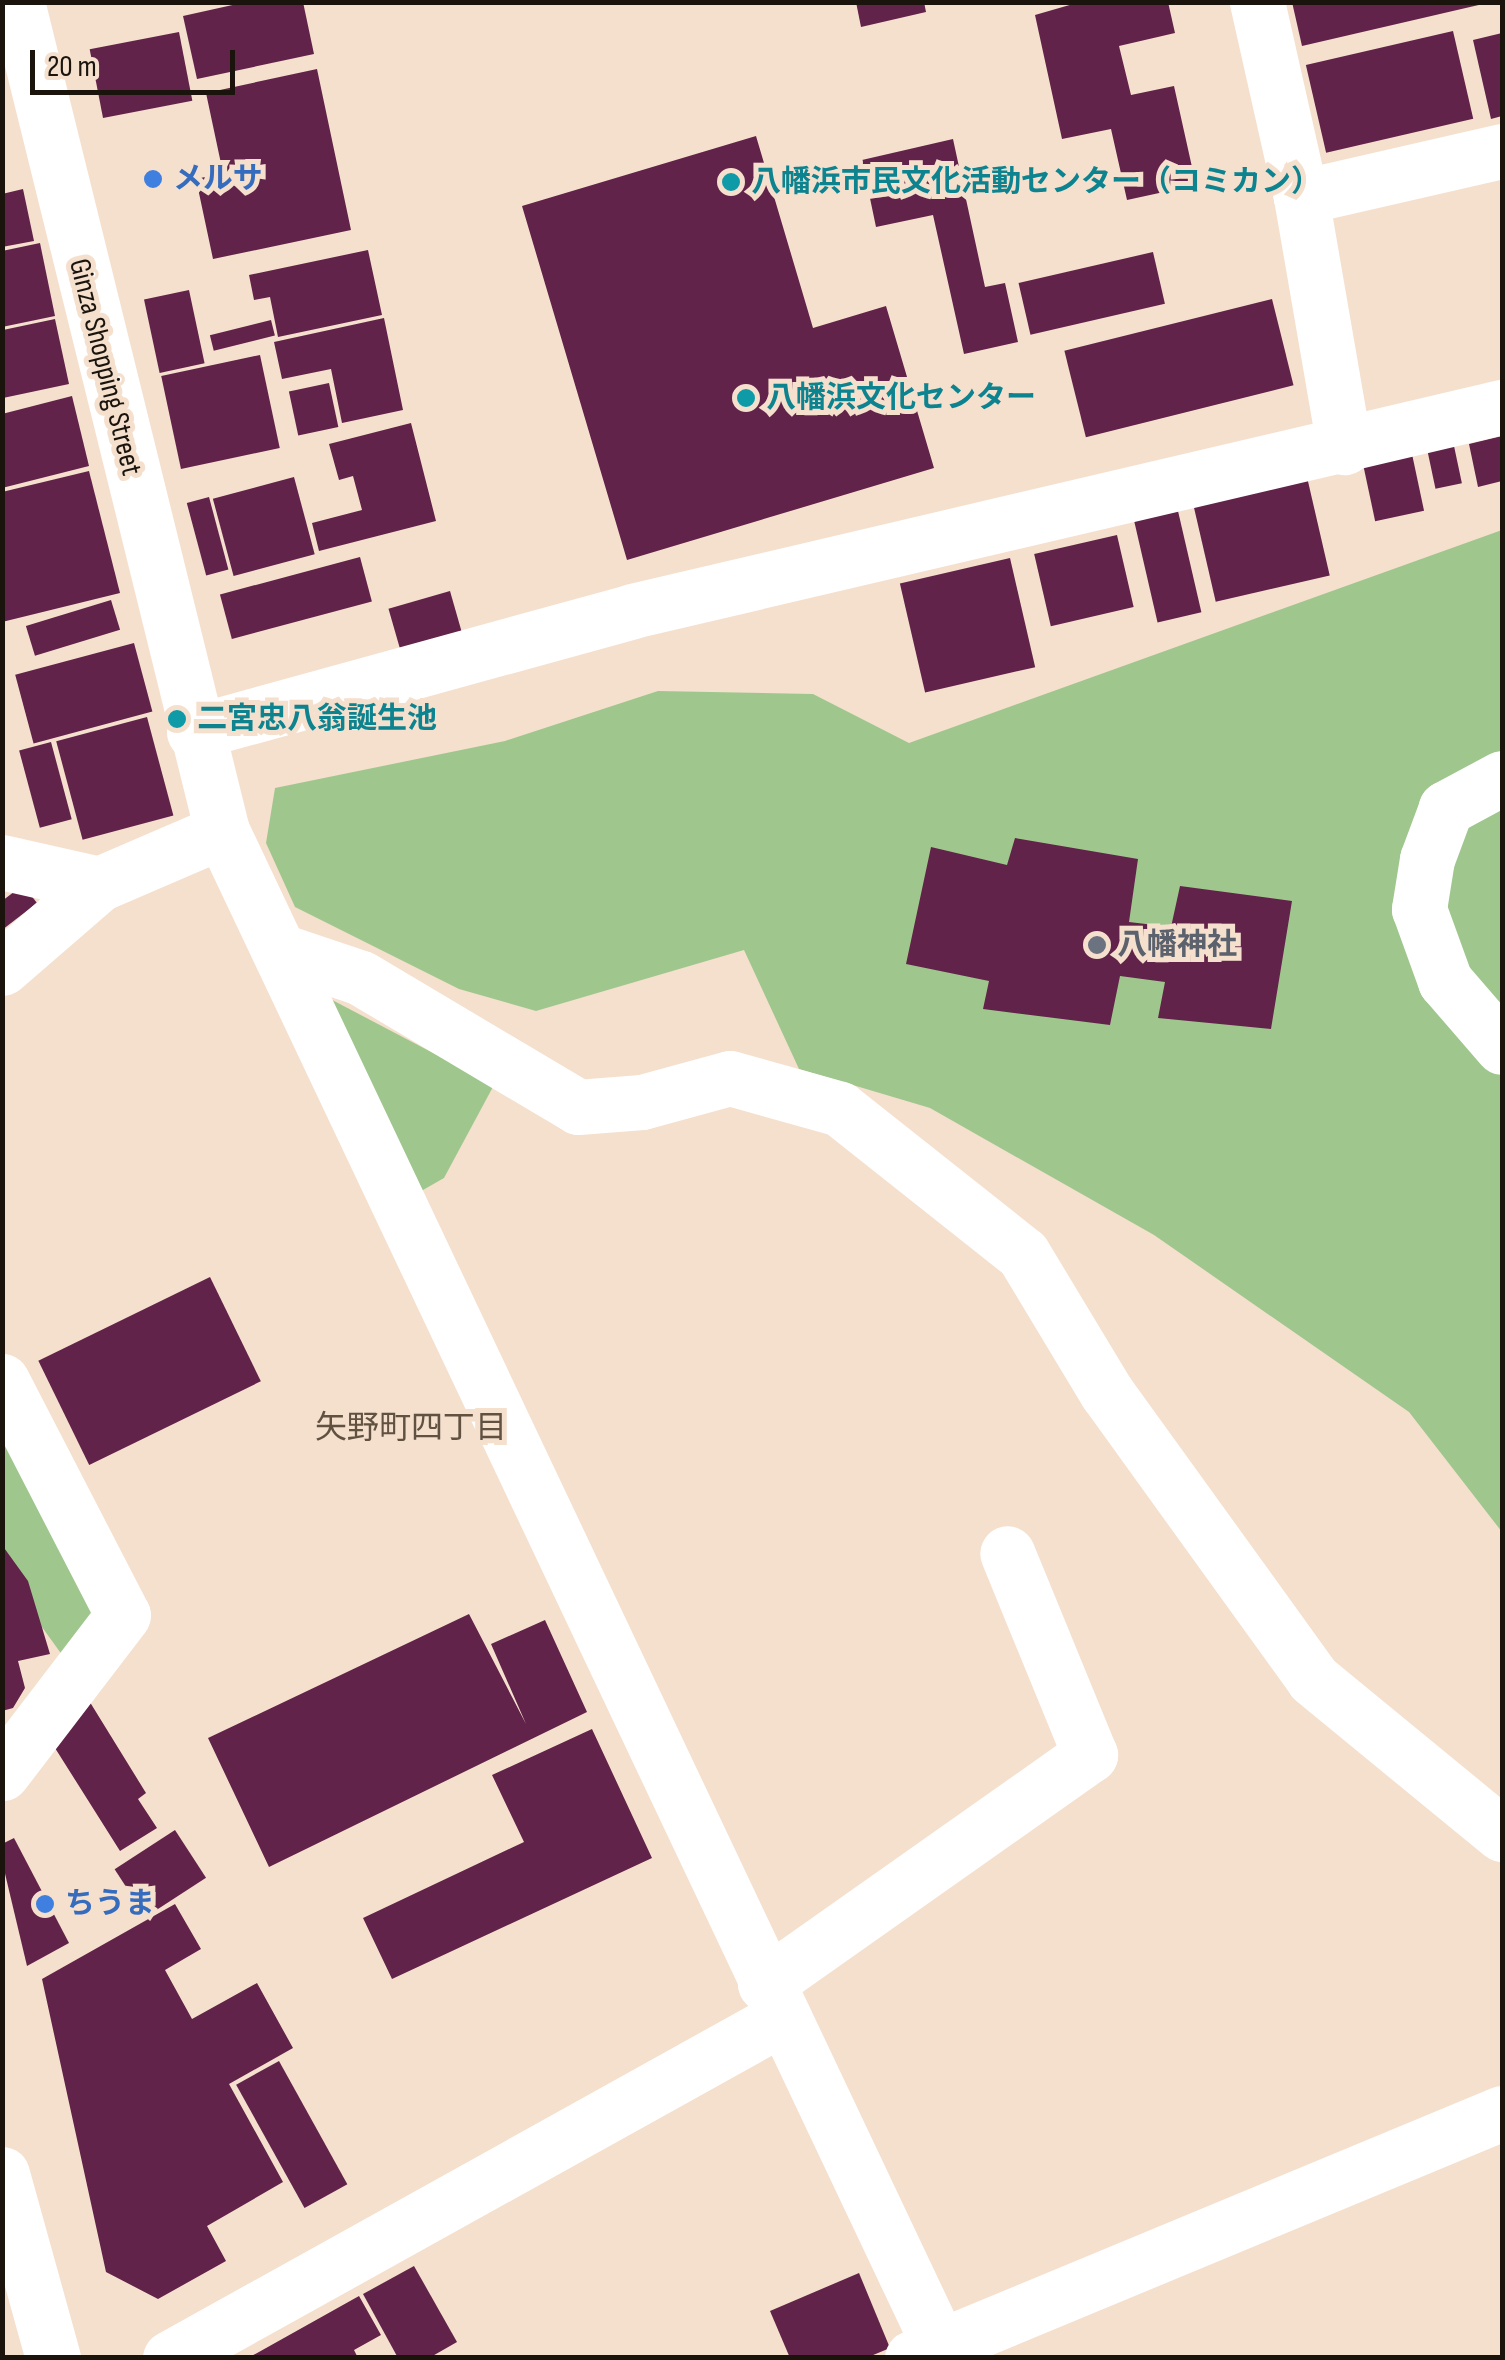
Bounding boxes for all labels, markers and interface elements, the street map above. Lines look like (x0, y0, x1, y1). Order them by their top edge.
scale bar (35, 30, 240, 92)
text: 20 m (47, 49, 97, 85)
place label: メルサ (173, 161, 263, 197)
place label: 八幡浜市民文化活動センター（コミカン） (751, 164, 1321, 200)
marker: メルサ (142, 168, 164, 190)
marker: 八幡浜市民文化活動センター（コミカン） (720, 171, 742, 193)
street label: Ginza Shopping Street (61, 255, 149, 479)
place label: 八幡浜文化センター (766, 380, 1036, 416)
marker: 八幡浜文化センター (735, 387, 757, 409)
place label: 二宮忠八翁誕生池 (197, 701, 437, 737)
marker: 二宮忠八翁誕生池 (166, 708, 188, 730)
place label: 八幡神社 (1117, 927, 1237, 963)
marker: 八幡神社 (1086, 934, 1108, 956)
district label: 矢野町四丁目 (315, 1410, 507, 1448)
place label: ちうま (65, 1886, 155, 1922)
marker: ちうま (34, 1893, 56, 1915)

